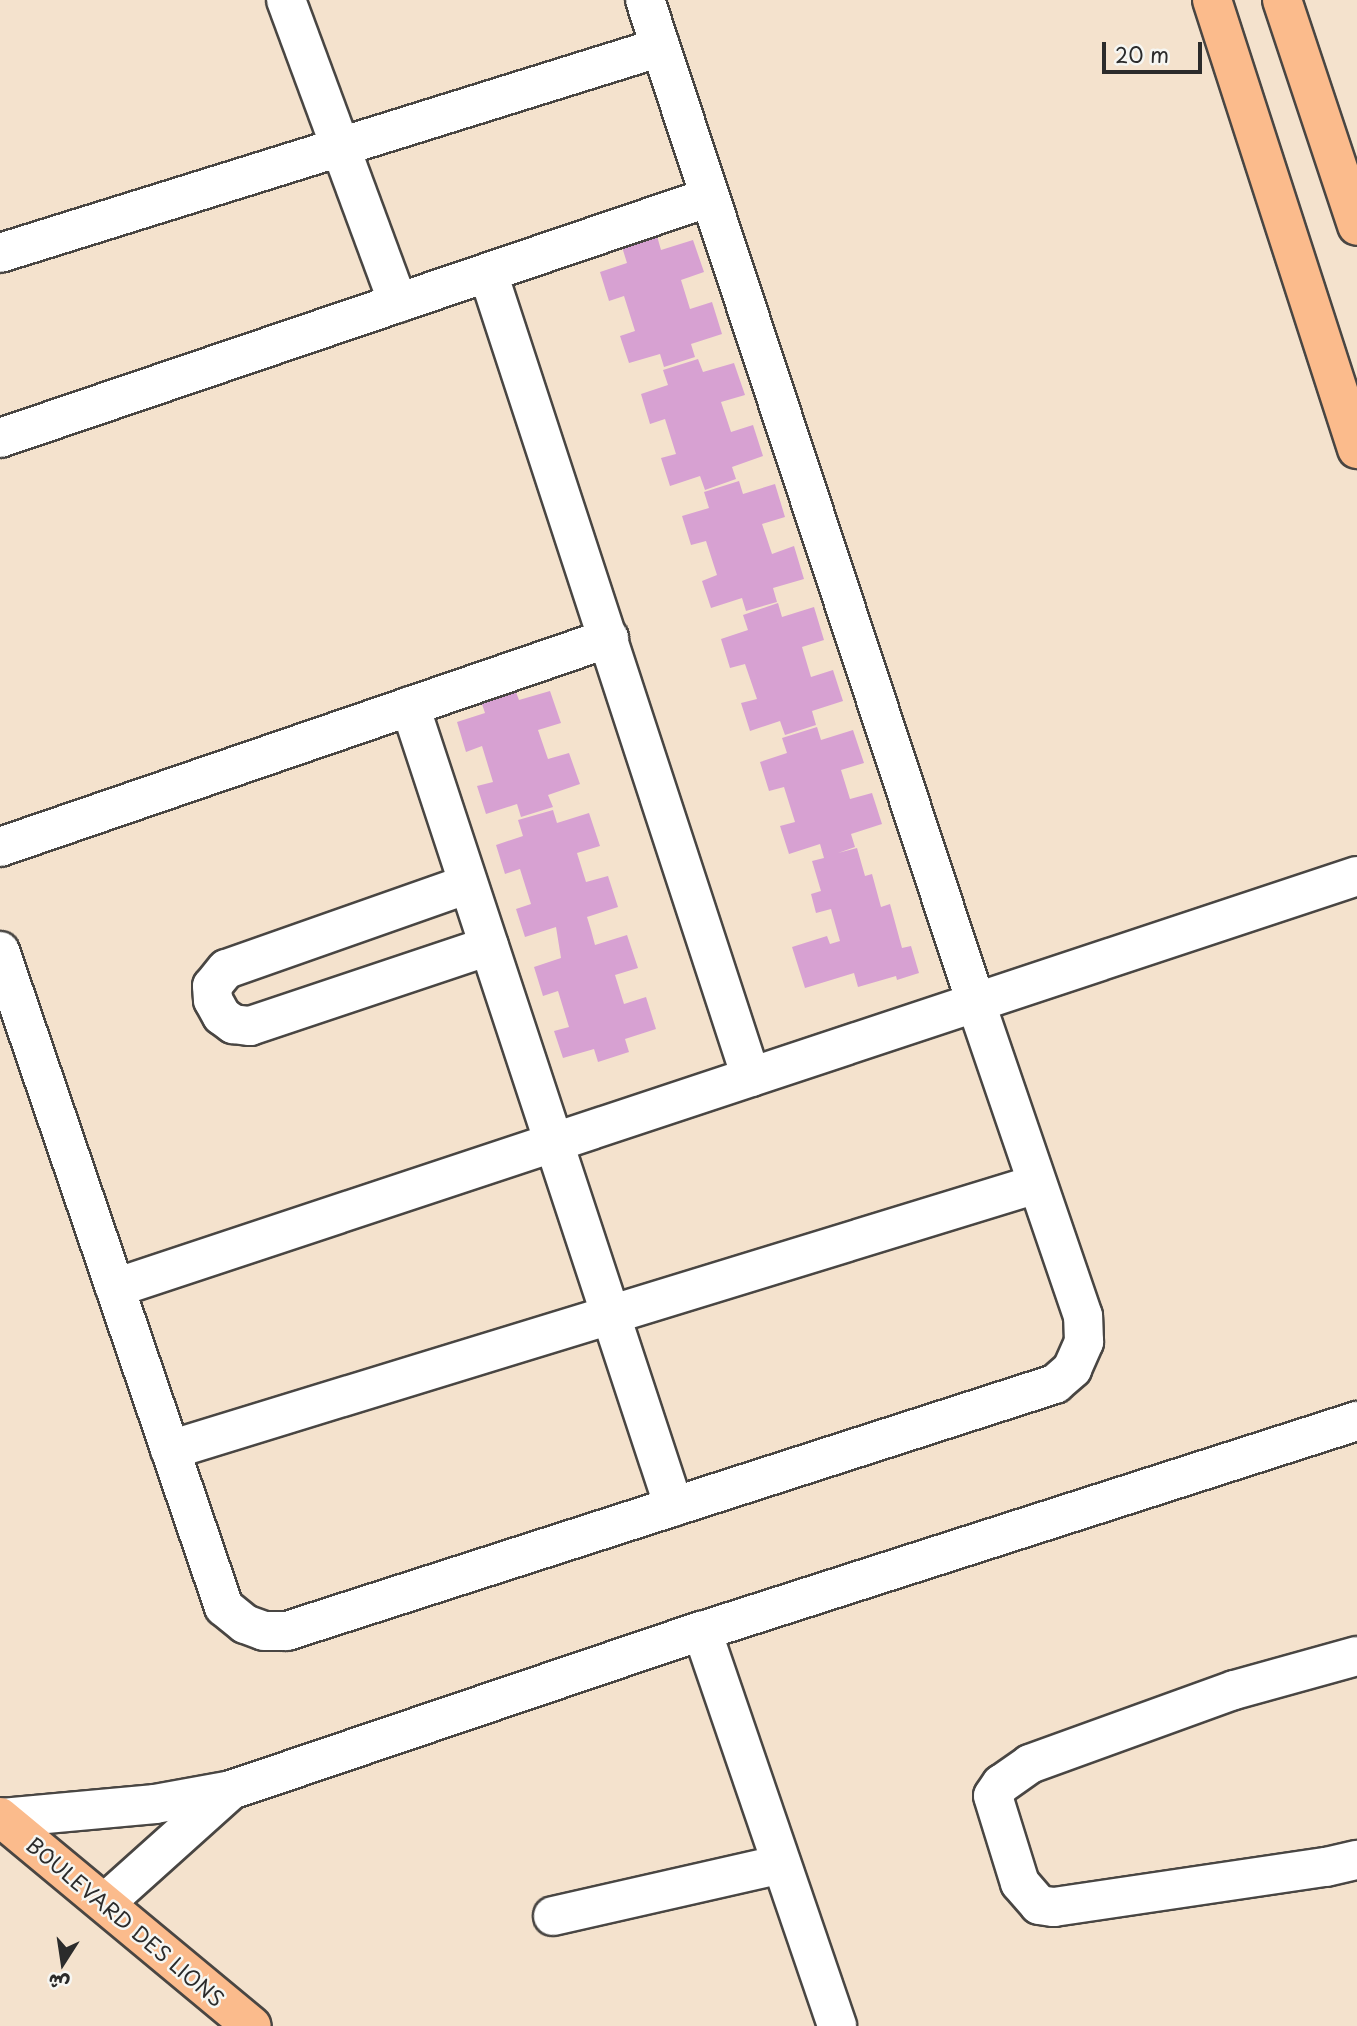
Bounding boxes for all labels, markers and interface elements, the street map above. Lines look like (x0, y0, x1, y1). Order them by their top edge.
scale bar (1105, 28, 1205, 72)
text: 20 m (1115, 38, 1169, 70)
street label: BOULEVARD DES LIONS (22, 1831, 230, 2011)
north arrow (28, 1928, 98, 1998)
text: ش (45, 1968, 72, 1999)

